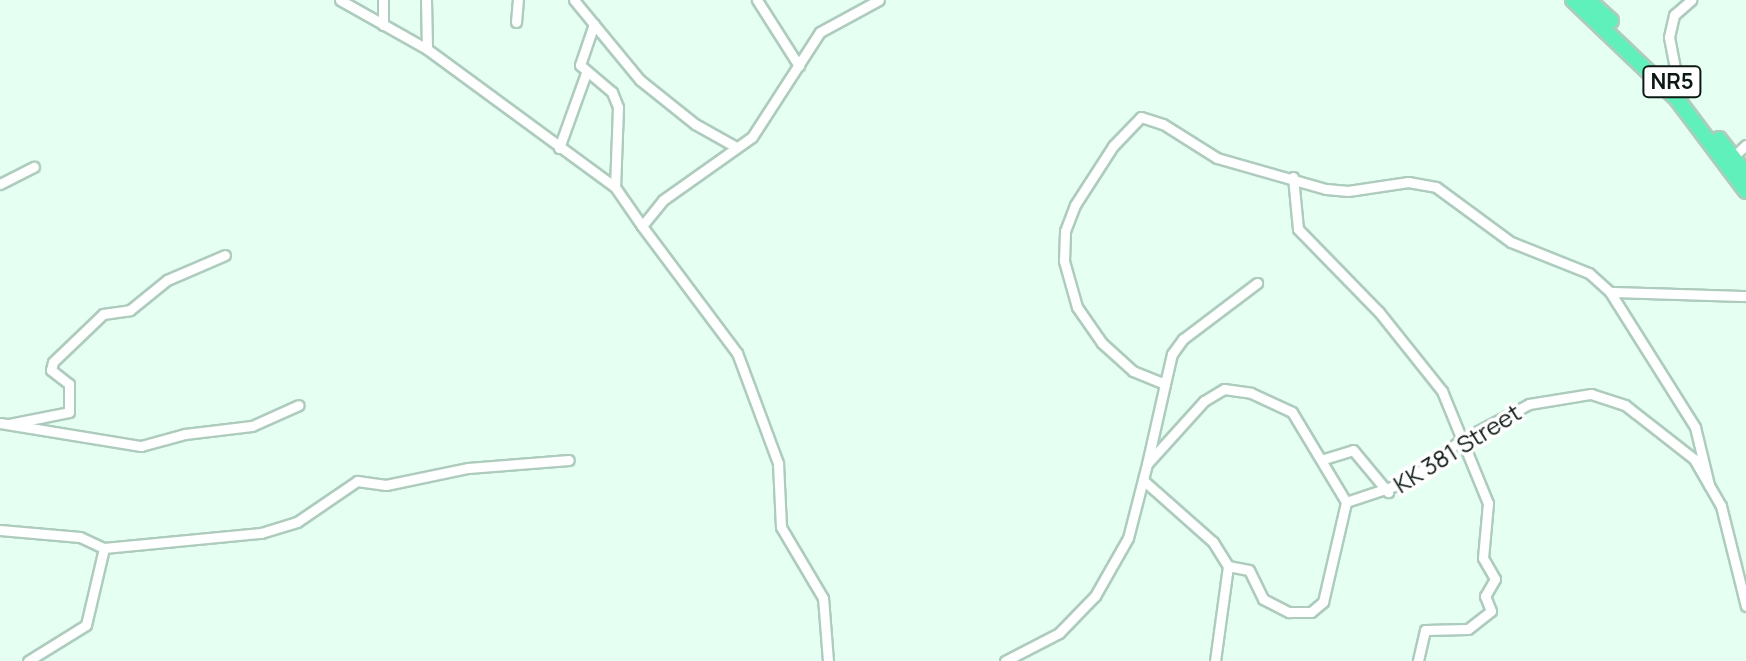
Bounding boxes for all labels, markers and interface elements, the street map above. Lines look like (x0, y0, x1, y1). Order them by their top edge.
road number: NR5 (1642, 64, 1702, 100)
street label: KK 381 Street (1388, 397, 1526, 499)

